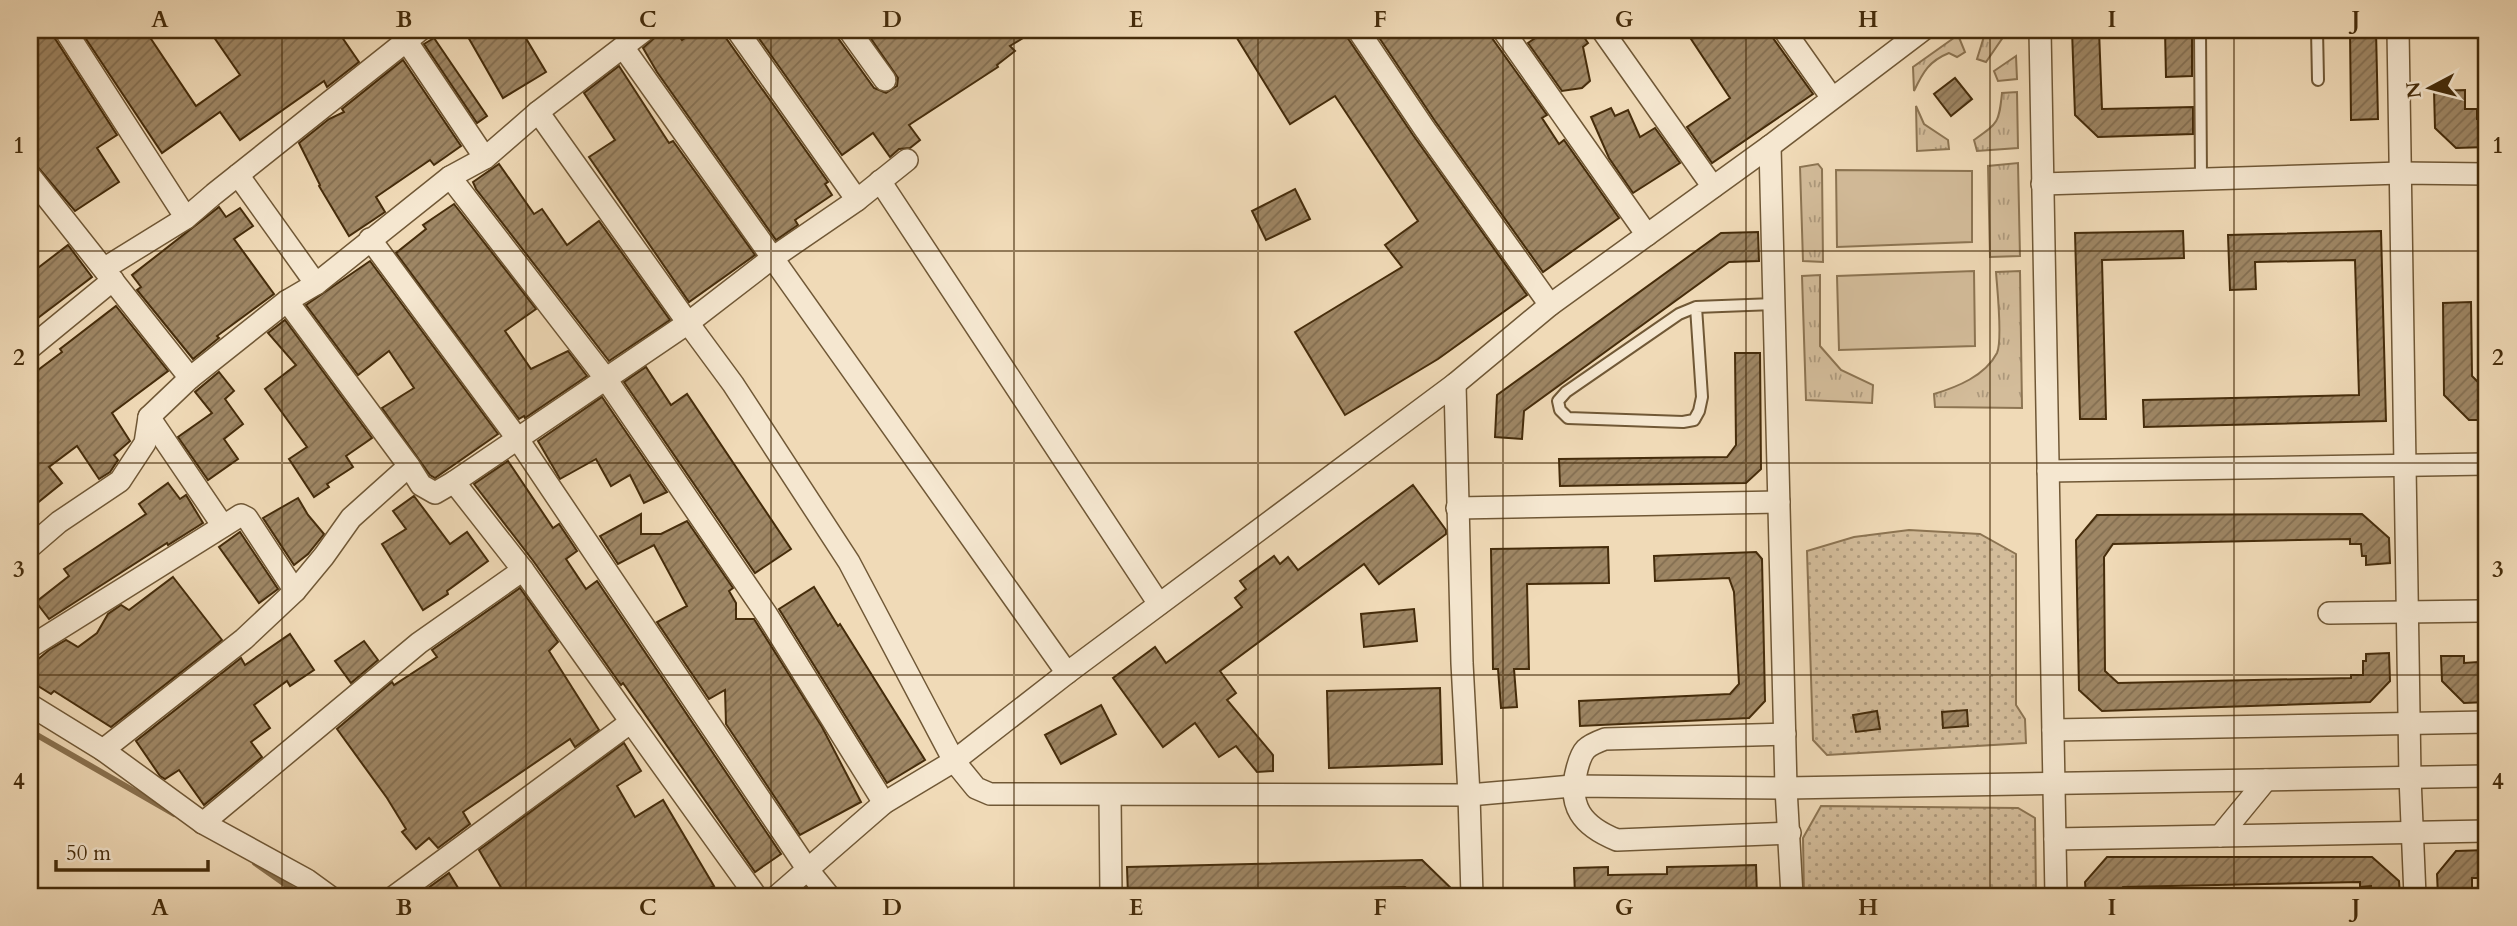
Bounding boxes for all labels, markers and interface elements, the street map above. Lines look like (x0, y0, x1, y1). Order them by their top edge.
text: A (151, 4, 169, 35)
text: B (396, 4, 412, 35)
text: C (639, 4, 657, 35)
text: D (882, 4, 902, 35)
text: E (1129, 4, 1143, 35)
text: F (1373, 4, 1387, 35)
text: G (1615, 4, 1634, 35)
text: H (1858, 4, 1878, 35)
text: I (2108, 4, 2116, 35)
text: J (2349, 4, 2360, 35)
north arrow (2394, 52, 2464, 122)
text: N (2400, 80, 2428, 100)
text: 1 (13, 130, 25, 161)
text: 1 (2492, 130, 2504, 161)
text: 2 (13, 342, 25, 373)
text: 2 (2492, 342, 2504, 373)
text: 3 (13, 554, 25, 585)
text: 3 (2492, 554, 2504, 585)
text: 4 (13, 766, 25, 797)
text: 4 (2492, 766, 2504, 797)
scale bar (56, 828, 208, 872)
text: 50 m (66, 839, 111, 868)
text: A (151, 892, 169, 923)
text: B (396, 892, 412, 923)
text: C (639, 892, 657, 923)
text: D (882, 892, 902, 923)
text: E (1129, 892, 1143, 923)
text: F (1373, 892, 1387, 923)
text: G (1615, 892, 1634, 923)
text: H (1858, 892, 1878, 923)
text: I (2108, 892, 2116, 923)
text: J (2349, 892, 2360, 923)

